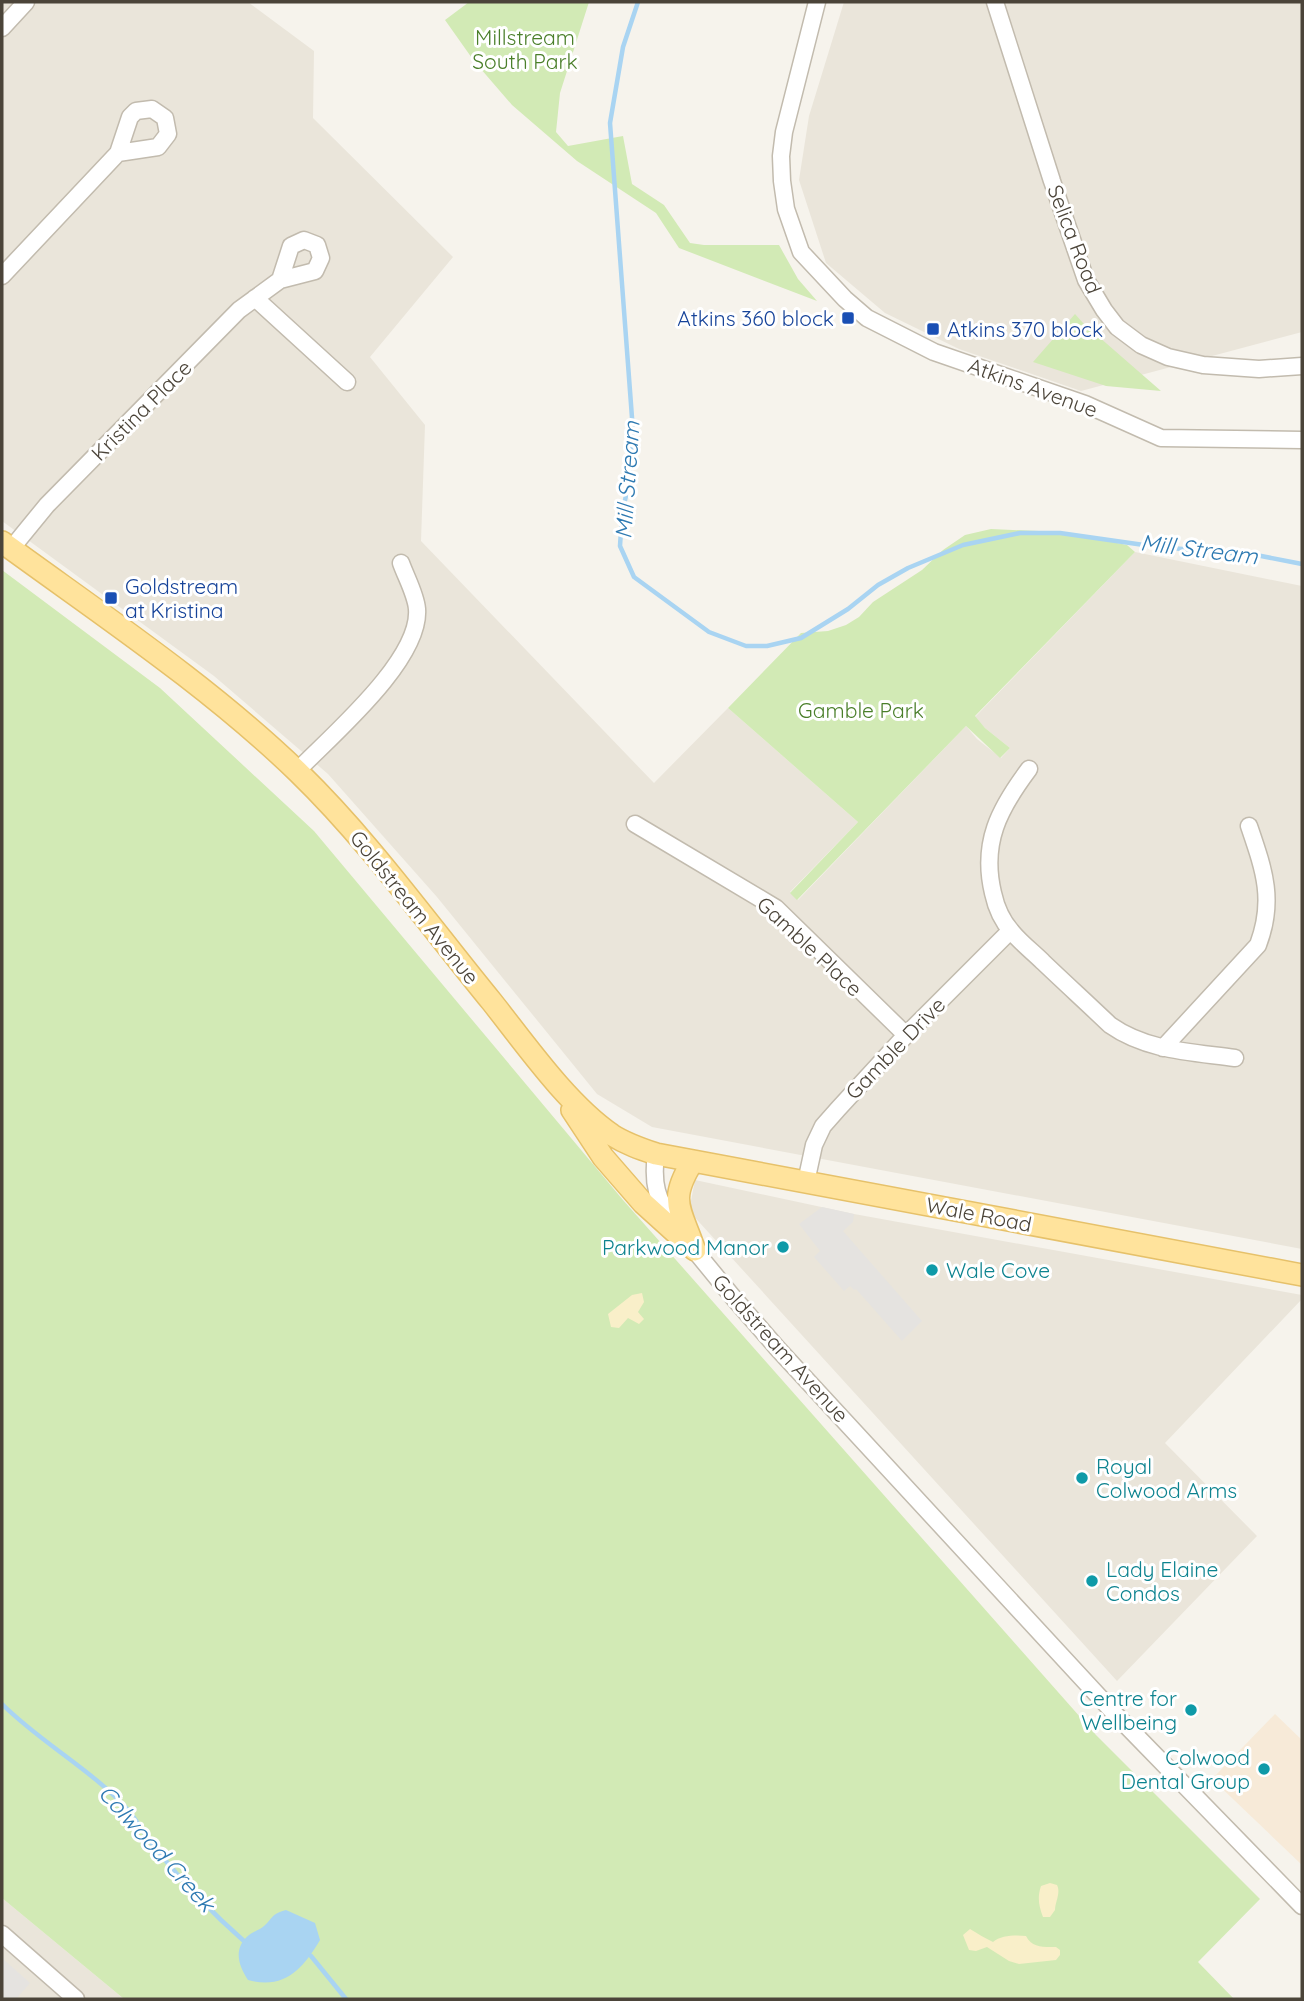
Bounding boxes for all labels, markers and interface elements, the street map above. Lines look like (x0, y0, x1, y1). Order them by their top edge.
park label: Millstream South Park (472, 24, 578, 74)
street label: Selica Road (1042, 181, 1108, 297)
place label: Atkins 360 block (677, 305, 834, 331)
marker: Atkins 360 block (840, 310, 856, 326)
place label: Atkins 370 block (947, 316, 1103, 342)
marker: Atkins 370 block (925, 321, 941, 337)
street label: Atkins Avenue (965, 352, 1101, 422)
street label: Kristina Place (85, 354, 197, 466)
water label: Mill Stream (608, 419, 646, 540)
water label: Mill Stream (1139, 527, 1260, 571)
place label: Goldstream at Kristina (125, 573, 238, 623)
marker: Goldstream at Kristina (103, 590, 119, 606)
park label: Gamble Park (798, 697, 924, 723)
street label: Goldstream Avenue (345, 825, 485, 989)
street label: Gamble Place (752, 891, 868, 1001)
street label: Gamble Drive (840, 991, 950, 1105)
street label: Wale Road (924, 1191, 1034, 1237)
place label: Parkwood Manor (602, 1234, 769, 1260)
marker: Parkwood Manor (775, 1239, 791, 1255)
place label: Wale Cove (946, 1257, 1050, 1283)
marker: Wale Cove (924, 1262, 940, 1278)
street label: Goldstream Avenue (708, 1268, 854, 1428)
place label: Royal Colwood Arms (1096, 1453, 1237, 1503)
marker: Royal Colwood Arms (1074, 1470, 1090, 1486)
place label: Lady Elaine Condos (1106, 1556, 1218, 1606)
marker: Lady Elaine Condos (1084, 1573, 1100, 1589)
place label: Centre for Wellbeing (1079, 1685, 1177, 1735)
marker: Centre for Wellbeing (1183, 1702, 1199, 1718)
place label: Colwood Dental Group (1121, 1744, 1250, 1794)
marker: Colwood Dental Group (1256, 1761, 1272, 1777)
water label: Colwood Creek (92, 1779, 223, 1919)

